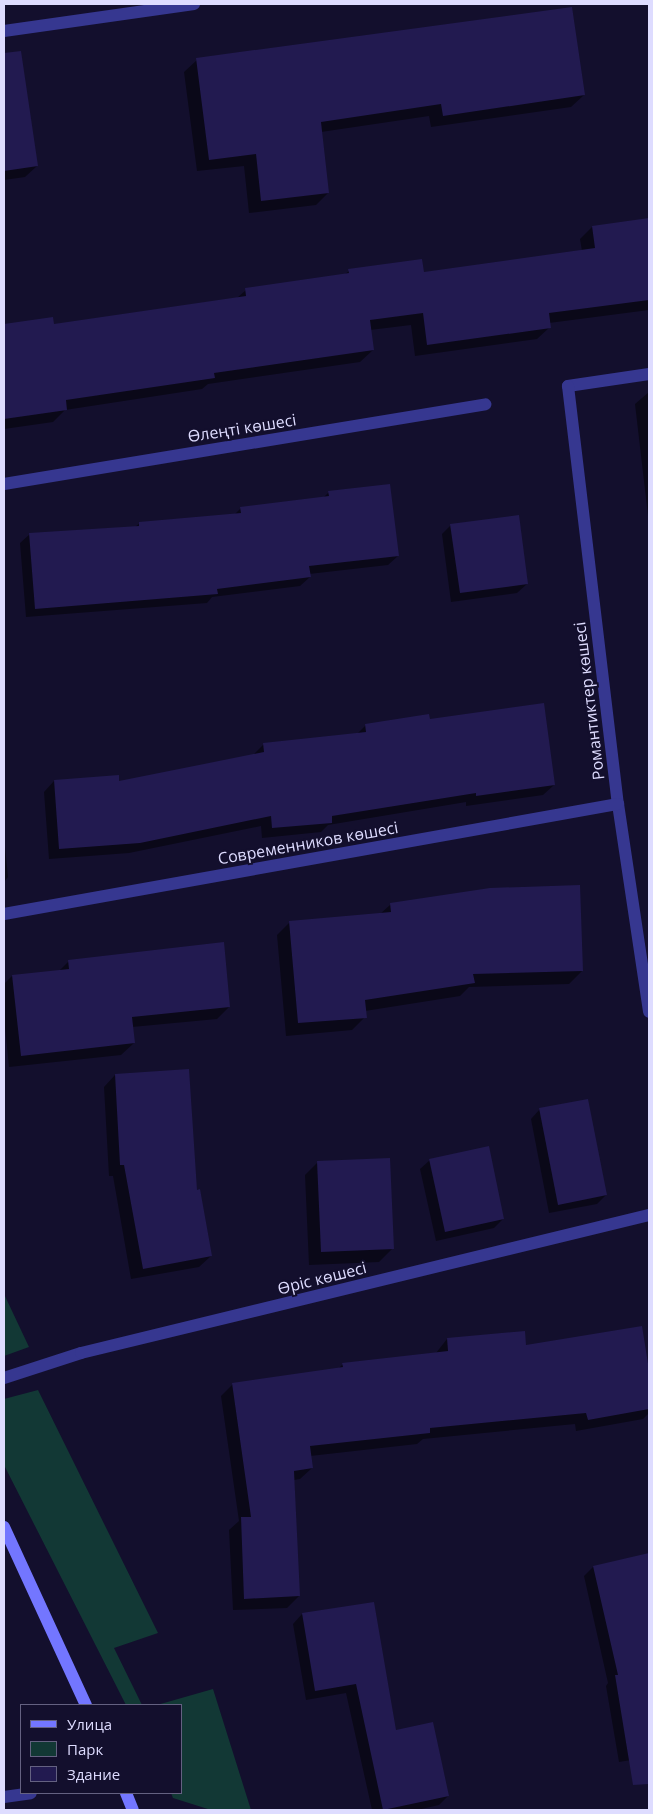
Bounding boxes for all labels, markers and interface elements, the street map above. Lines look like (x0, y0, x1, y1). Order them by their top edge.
street label: Өлеңті көшесі (186, 410, 298, 446)
street label: Романтиктер көшесі (570, 621, 608, 781)
street label: Современников көшесі (216, 818, 400, 868)
street label: Өріс көшесі (276, 1258, 368, 1298)
legend (20, 1704, 182, 1794)
text: Улица (67, 1714, 112, 1734)
text: Парк (67, 1739, 103, 1759)
text: Здание (67, 1764, 120, 1784)

